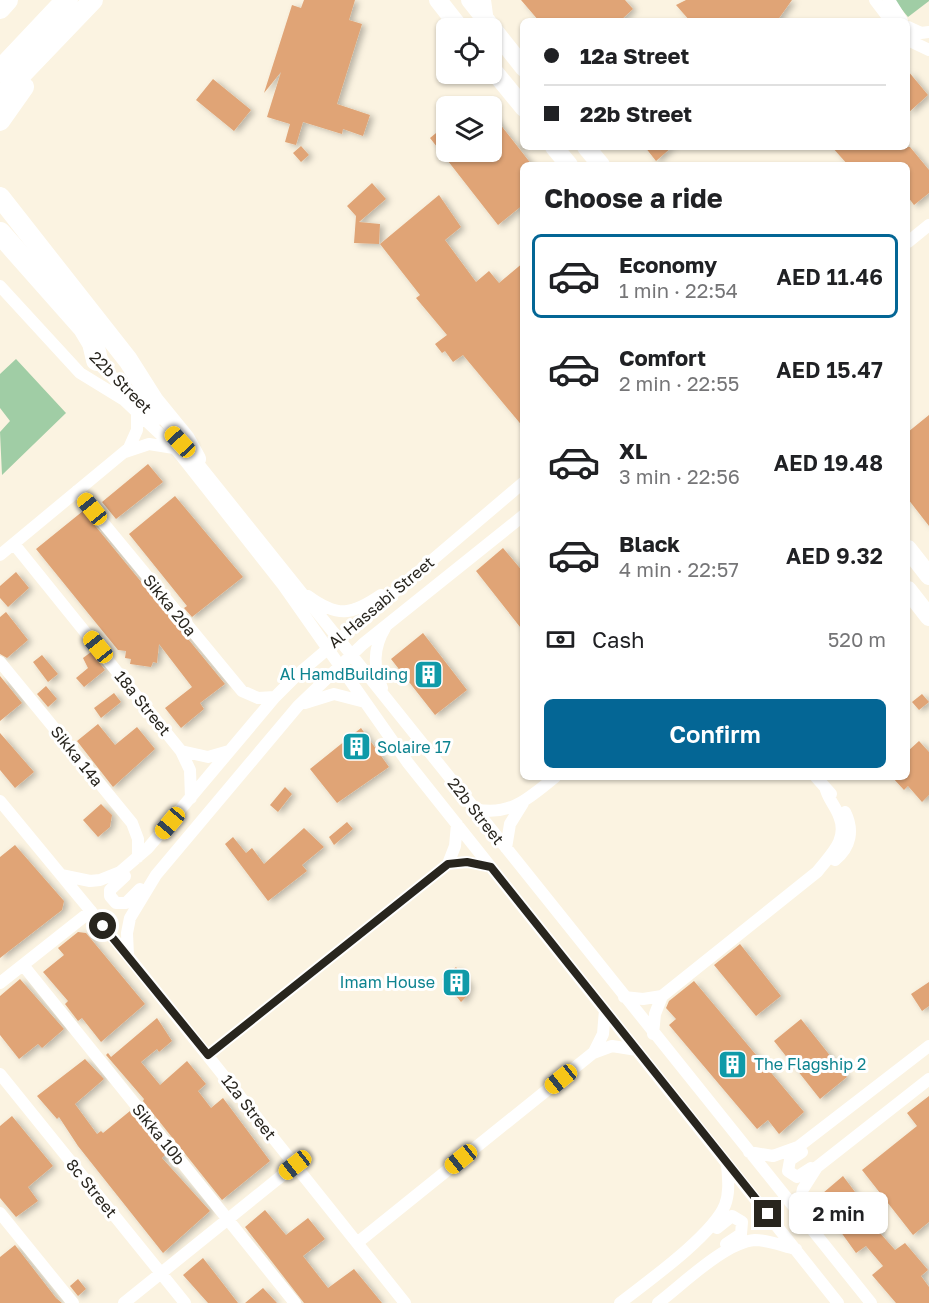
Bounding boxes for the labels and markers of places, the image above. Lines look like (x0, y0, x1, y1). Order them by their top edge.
building icon: Al HamdBuilding (413, 658, 445, 690)
place label: Al HamdBuilding (280, 664, 408, 684)
building icon: Solaire 17 (340, 731, 372, 763)
place label: Solaire 17 (377, 737, 451, 757)
building icon: Imam House (440, 966, 472, 998)
place label: Imam House (339, 972, 435, 992)
building icon: The Flagship 2 (717, 1048, 749, 1080)
place label: The Flagship 2 (754, 1054, 866, 1074)

